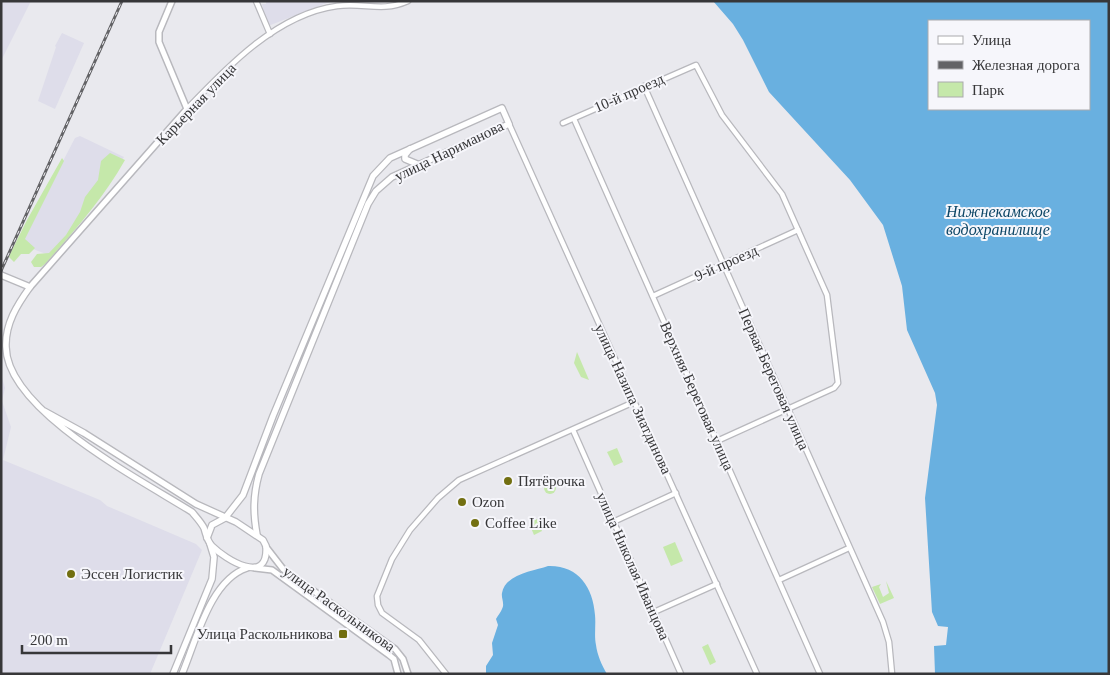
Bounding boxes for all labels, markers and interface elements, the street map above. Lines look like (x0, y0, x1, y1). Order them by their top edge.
legend (928, 20, 1090, 110)
text: Улица (972, 32, 1011, 48)
text: Железная дорога (972, 57, 1080, 73)
street label: Карьерная улица (153, 60, 239, 148)
street label: 10-й проезд (591, 70, 667, 116)
text: Парк (972, 82, 1005, 98)
street label: улица Нариманова (392, 118, 506, 184)
water label: Нижнекамское водохранилище (945, 203, 1050, 239)
street label: 9-й проезд (692, 242, 760, 284)
street label: Первая Береговая улица (736, 306, 813, 453)
street label: Верхняя Береговая улица (657, 319, 737, 473)
street label: улица Назипа Зиатдинова (591, 321, 675, 477)
place label: Пятёрочка (518, 473, 585, 489)
marker: Пятёрочка (502, 475, 514, 487)
street label: улица Николая Иванцова (593, 490, 673, 643)
place label: Ozon (472, 494, 505, 510)
marker: Ozon (456, 496, 468, 508)
place label: Coffee Like (485, 515, 557, 531)
marker: Coffee Like (469, 517, 481, 529)
street label: улица Раскольникова (280, 563, 398, 655)
place label: Эссен Логистик (81, 566, 184, 582)
marker: Эссен Логистик (65, 568, 77, 580)
scale bar (22, 622, 171, 654)
place label: Улица Раскольникова (197, 626, 333, 642)
marker: Улица Раскольникова (337, 628, 349, 640)
text: 200 m (30, 632, 68, 648)

